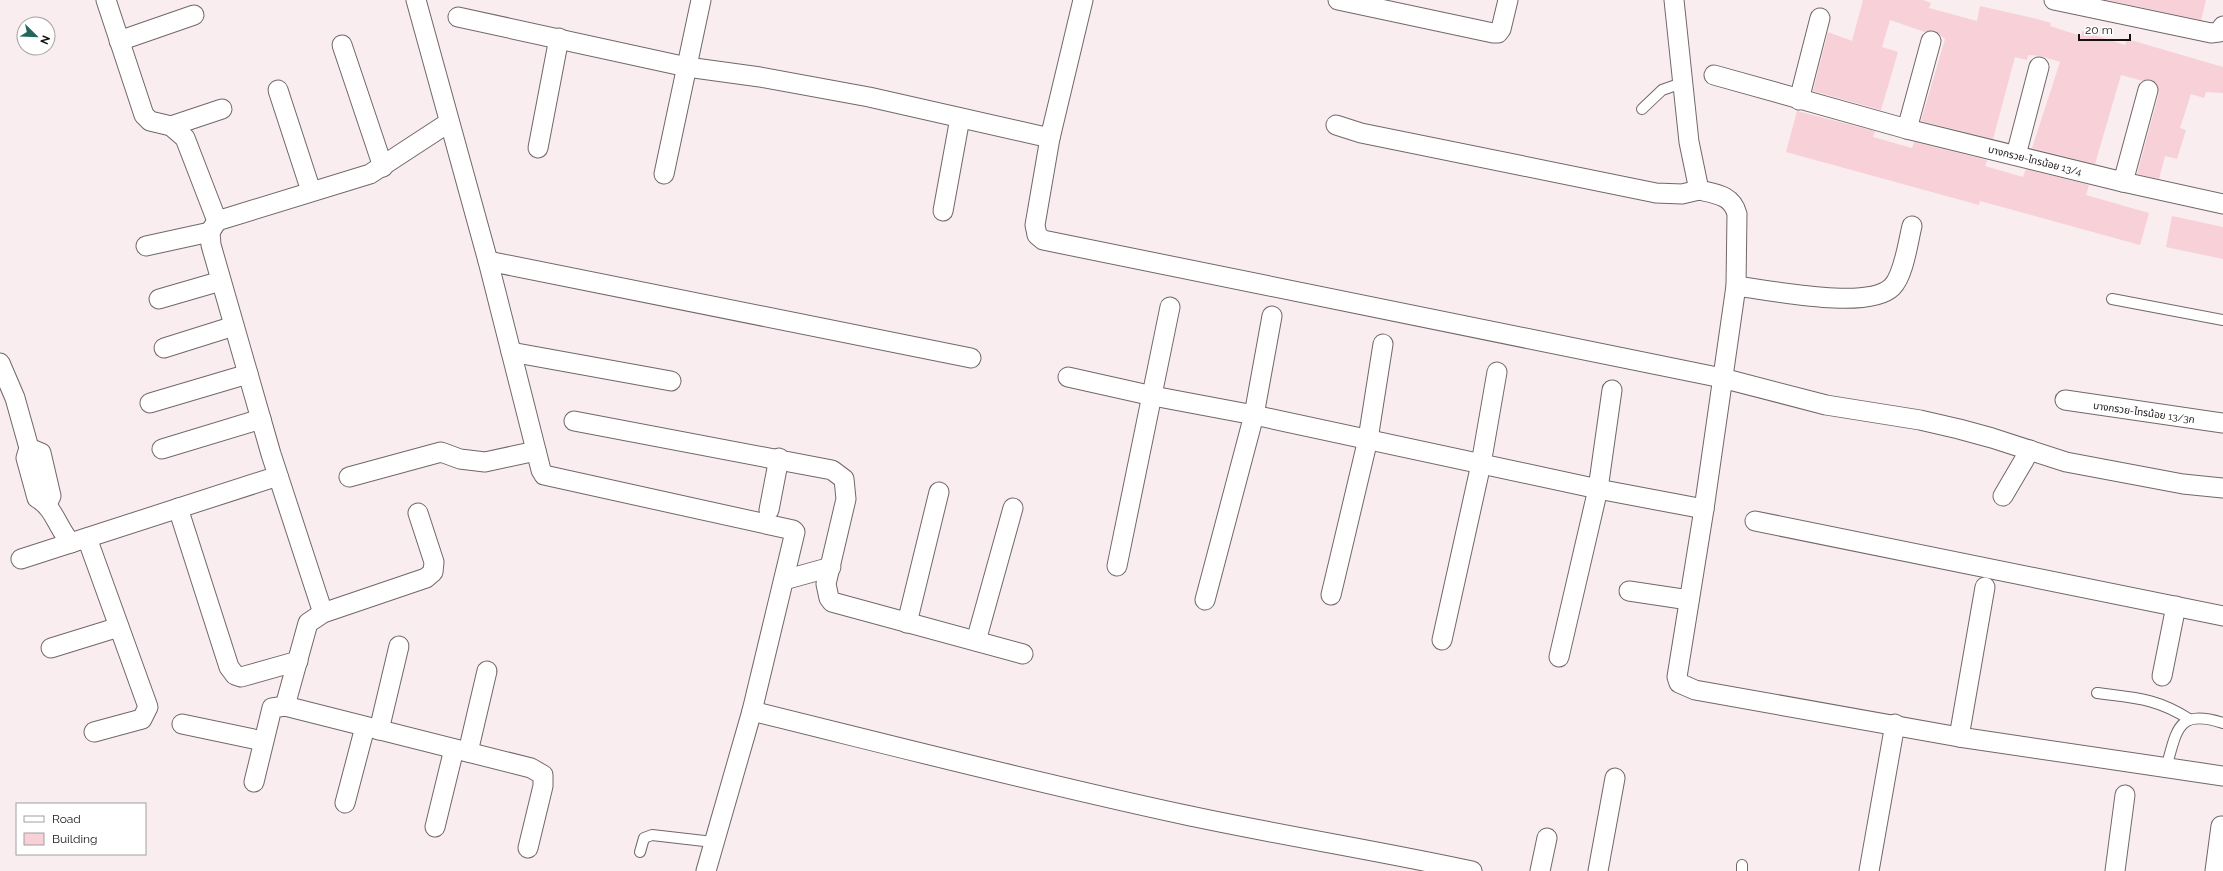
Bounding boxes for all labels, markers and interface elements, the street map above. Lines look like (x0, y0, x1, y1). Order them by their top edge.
north arrow (16, 16, 56, 56)
scale bar (2079, 16, 2130, 42)
text: 20 m (2085, 23, 2113, 37)
text: N (37, 33, 52, 46)
street label: บางกรวย-ไทรน้อย 13/4 (1987, 144, 2083, 178)
street label: บางกรวย-ไทรน้อย 13/3ก (2092, 400, 2195, 425)
legend (16, 803, 146, 855)
text: Road (52, 812, 81, 826)
text: Building (52, 832, 98, 846)

